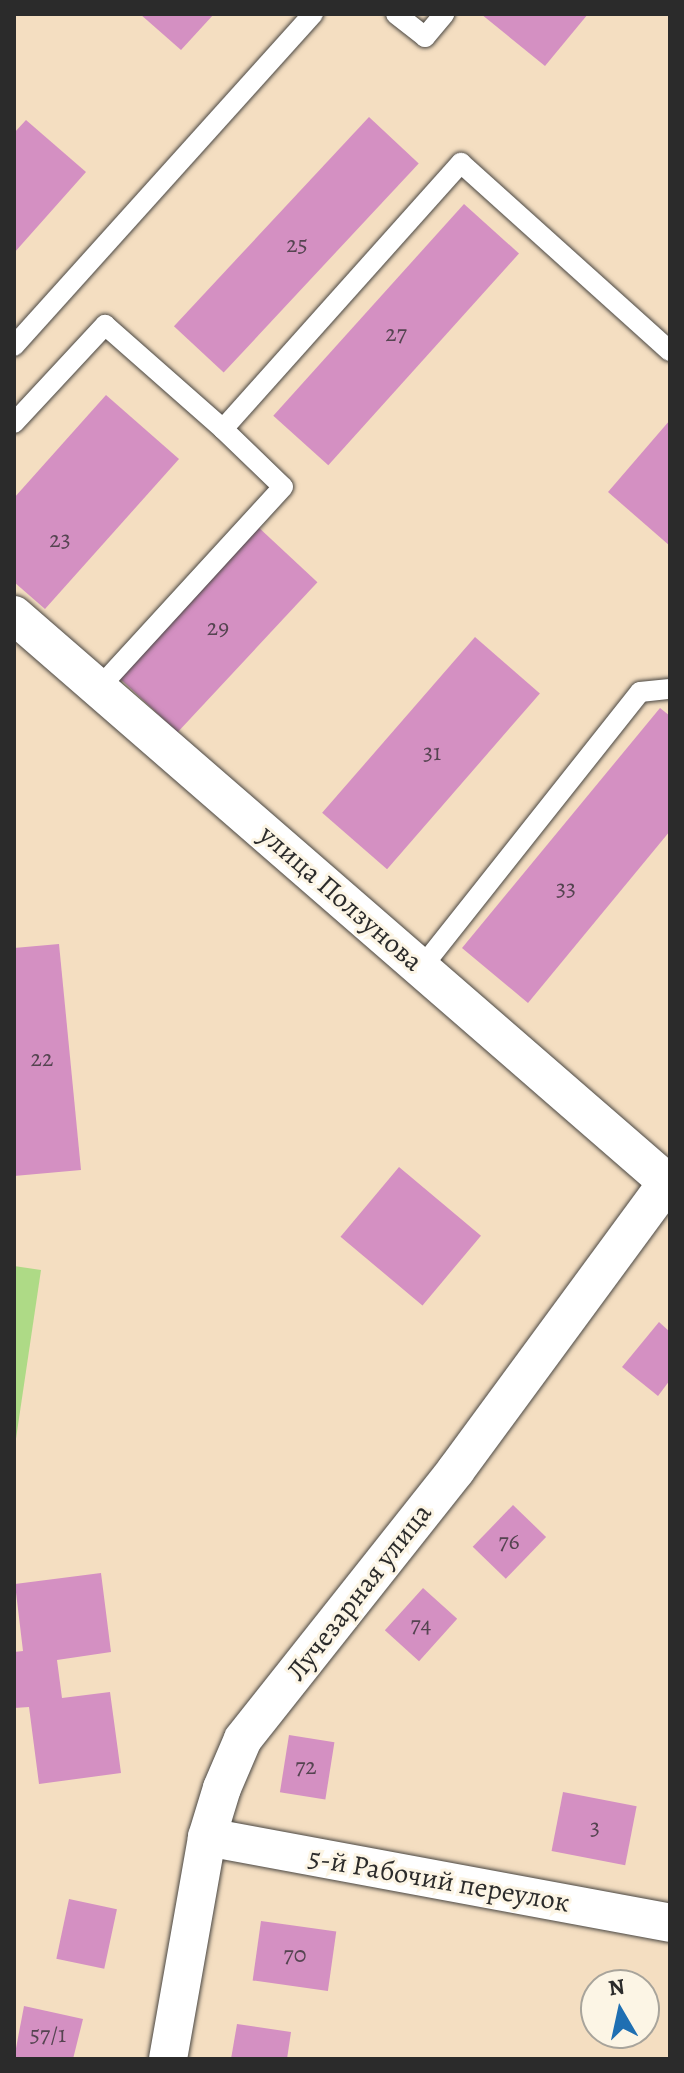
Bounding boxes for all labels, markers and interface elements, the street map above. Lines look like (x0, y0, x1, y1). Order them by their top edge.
house number: 25 (286, 231, 308, 259)
house number: 27 (385, 320, 407, 348)
house number: 23 (49, 526, 71, 554)
house number: 29 (207, 614, 229, 642)
house number: 31 (423, 739, 441, 767)
street label: улица Ползунова (252, 818, 430, 978)
house number: 33 (556, 875, 576, 903)
house number: 22 (31, 1045, 53, 1073)
street label: Лучезарная улица (279, 1497, 439, 1687)
house number: 76 (498, 1528, 520, 1556)
house number: 74 (411, 1611, 431, 1639)
house number: 72 (295, 1753, 317, 1781)
house number: 3 (590, 1814, 600, 1842)
street label: 5-й Рабочий переулок (306, 1840, 572, 1920)
house number: 70 (284, 1941, 306, 1969)
north arrow (580, 1969, 660, 2049)
text: N (606, 1971, 627, 2003)
house number: 57/1 (30, 2021, 66, 2049)

